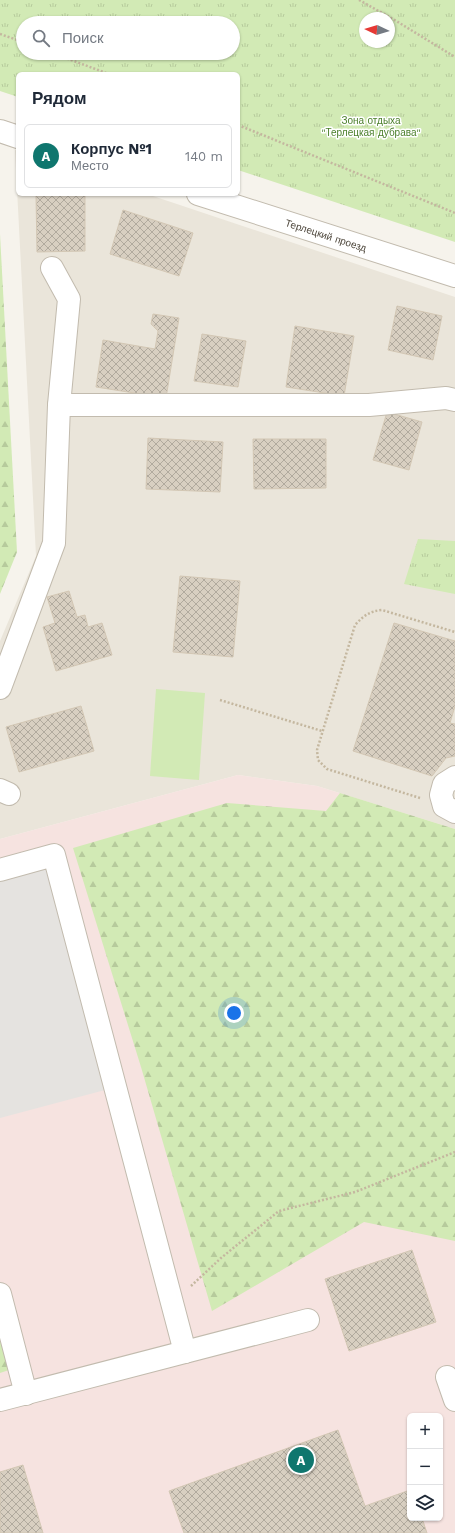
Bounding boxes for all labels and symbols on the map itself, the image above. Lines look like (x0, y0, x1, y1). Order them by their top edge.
north arrow (359, 12, 395, 48)
park label: Зона отдыха "Терлецкая дубрава" (321, 115, 421, 138)
street label: Терлецкий проезд (284, 217, 368, 254)
your location (224, 1003, 244, 1023)
pin: A (288, 1445, 314, 1475)

